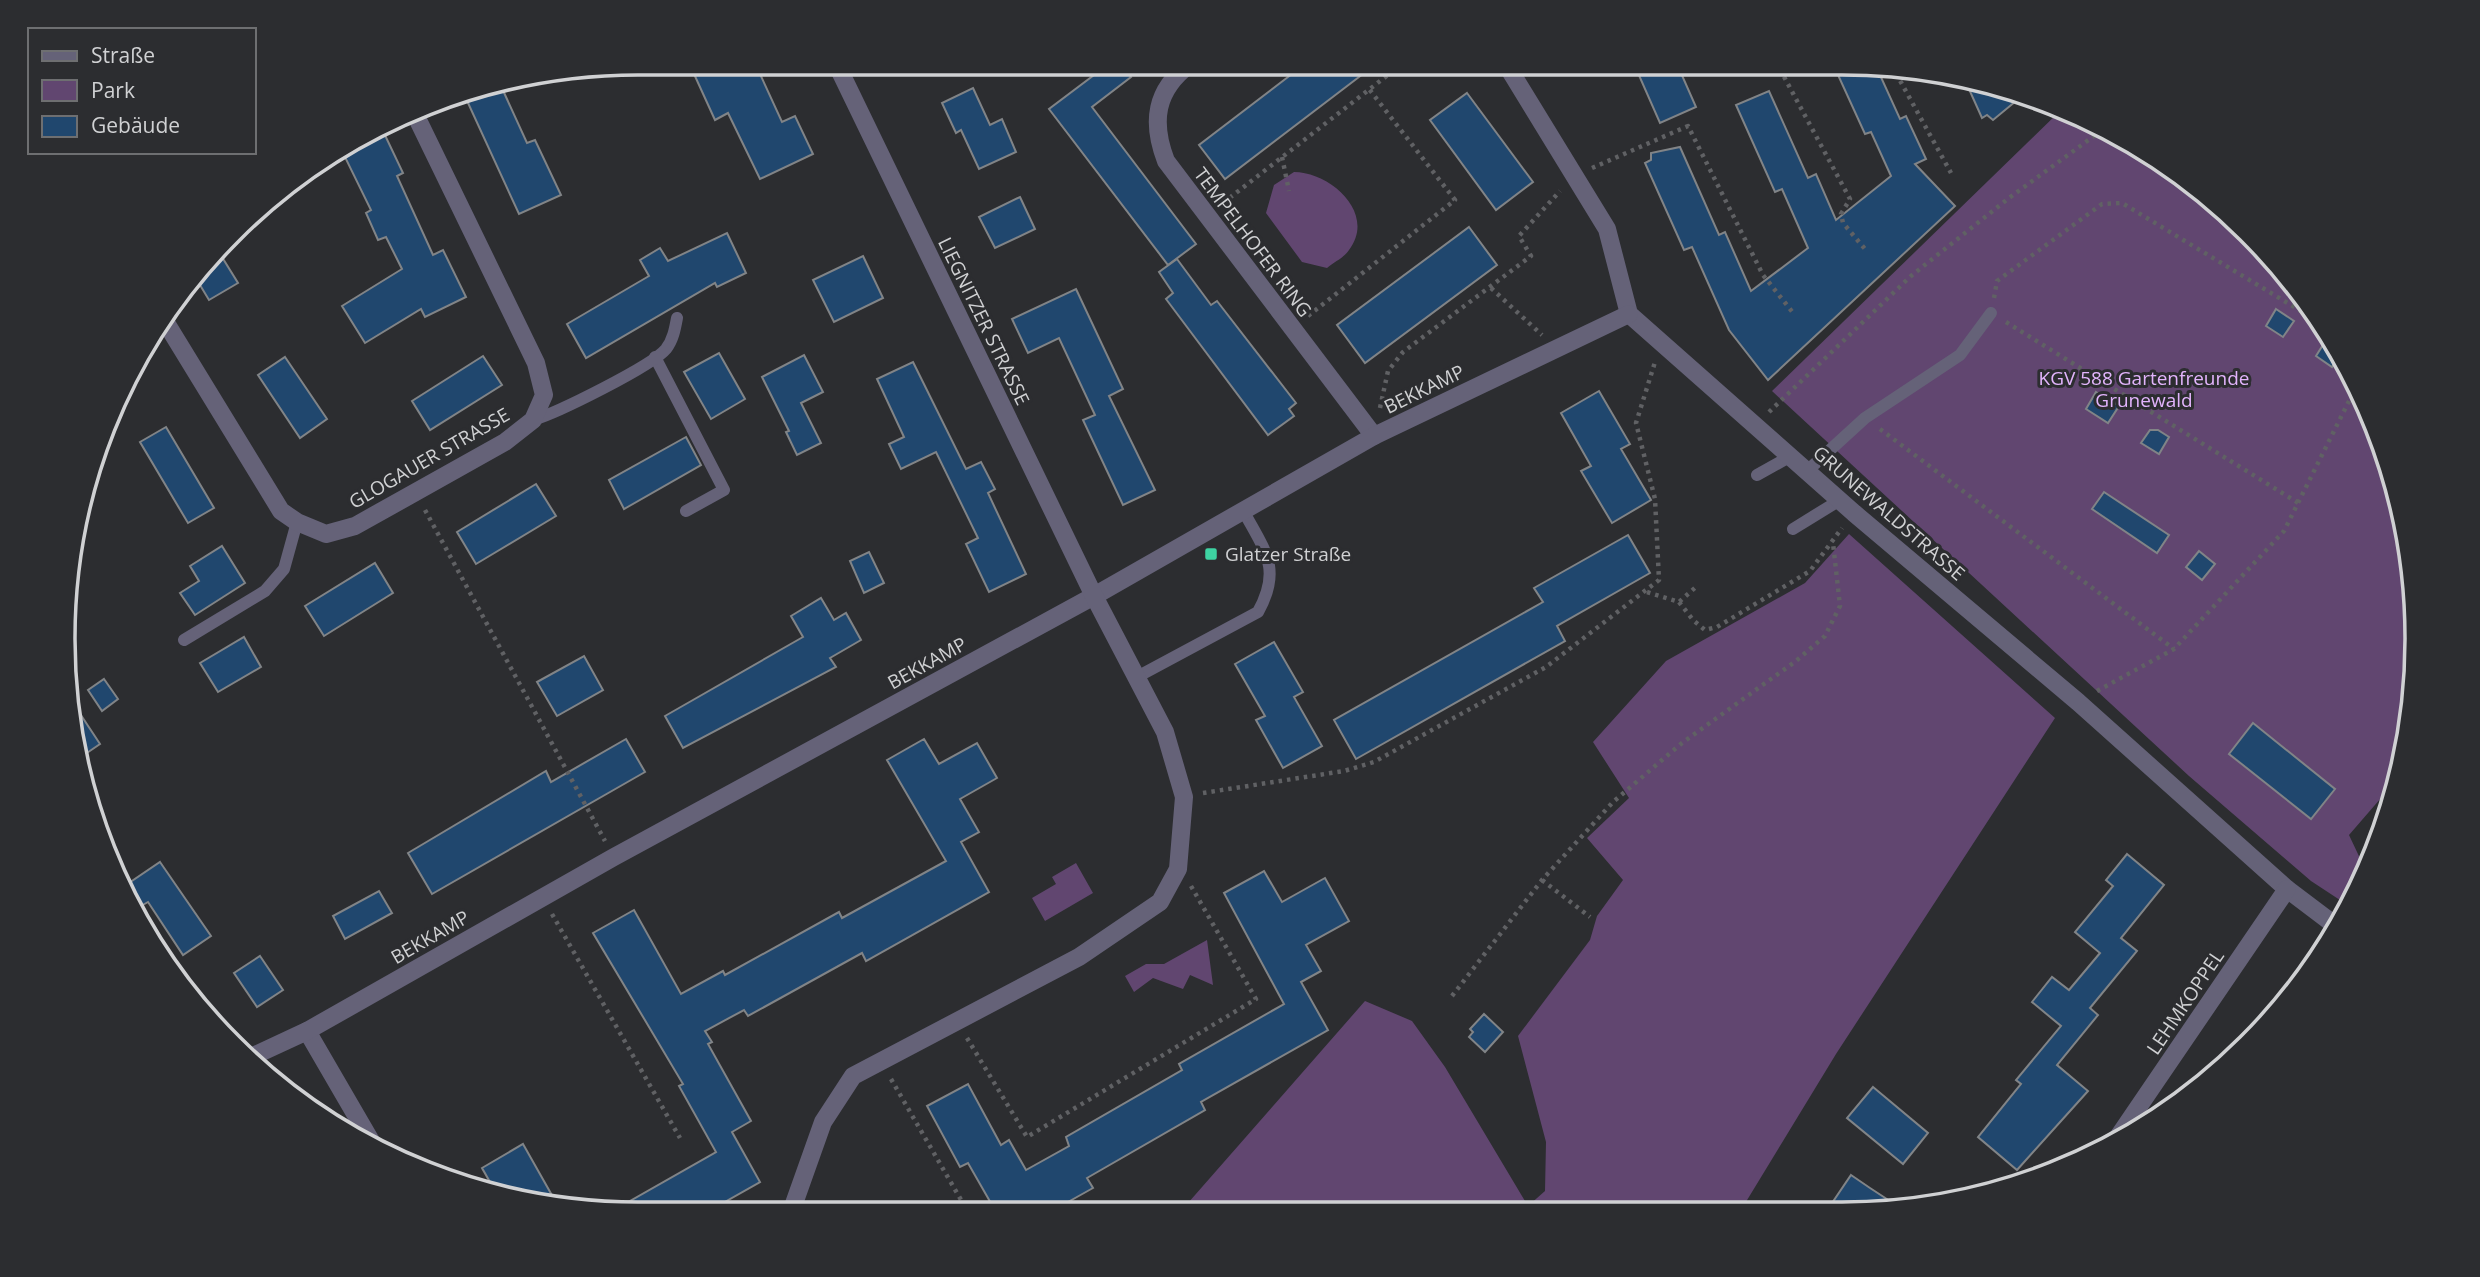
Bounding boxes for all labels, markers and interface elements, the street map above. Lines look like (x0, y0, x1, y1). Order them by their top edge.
legend (28, 28, 256, 154)
text: Straße (91, 41, 155, 69)
text: Park (91, 76, 135, 104)
text: Gebäude (91, 111, 180, 139)
street label: TEMPELHOFER RING (1188, 162, 1318, 322)
street label: LIEGNITZER STRASSE (932, 233, 1036, 409)
street label: BEKKAMP (1379, 358, 1469, 420)
park label: KGV 588 Gartenfreunde Grunewald (2039, 365, 2249, 413)
street label: GLOGAUER STRASSE (344, 401, 514, 515)
street label: GRUNEWALDSTRASSE (1807, 440, 1971, 586)
place label: Glatzer Straße (1225, 541, 1351, 567)
marker: Glatzer Straße (1203, 546, 1219, 562)
street label: BEKKAMP (883, 631, 971, 695)
street label: BEKKAMP (386, 904, 474, 970)
street label: LEHMKOPPEL (2140, 944, 2230, 1060)

